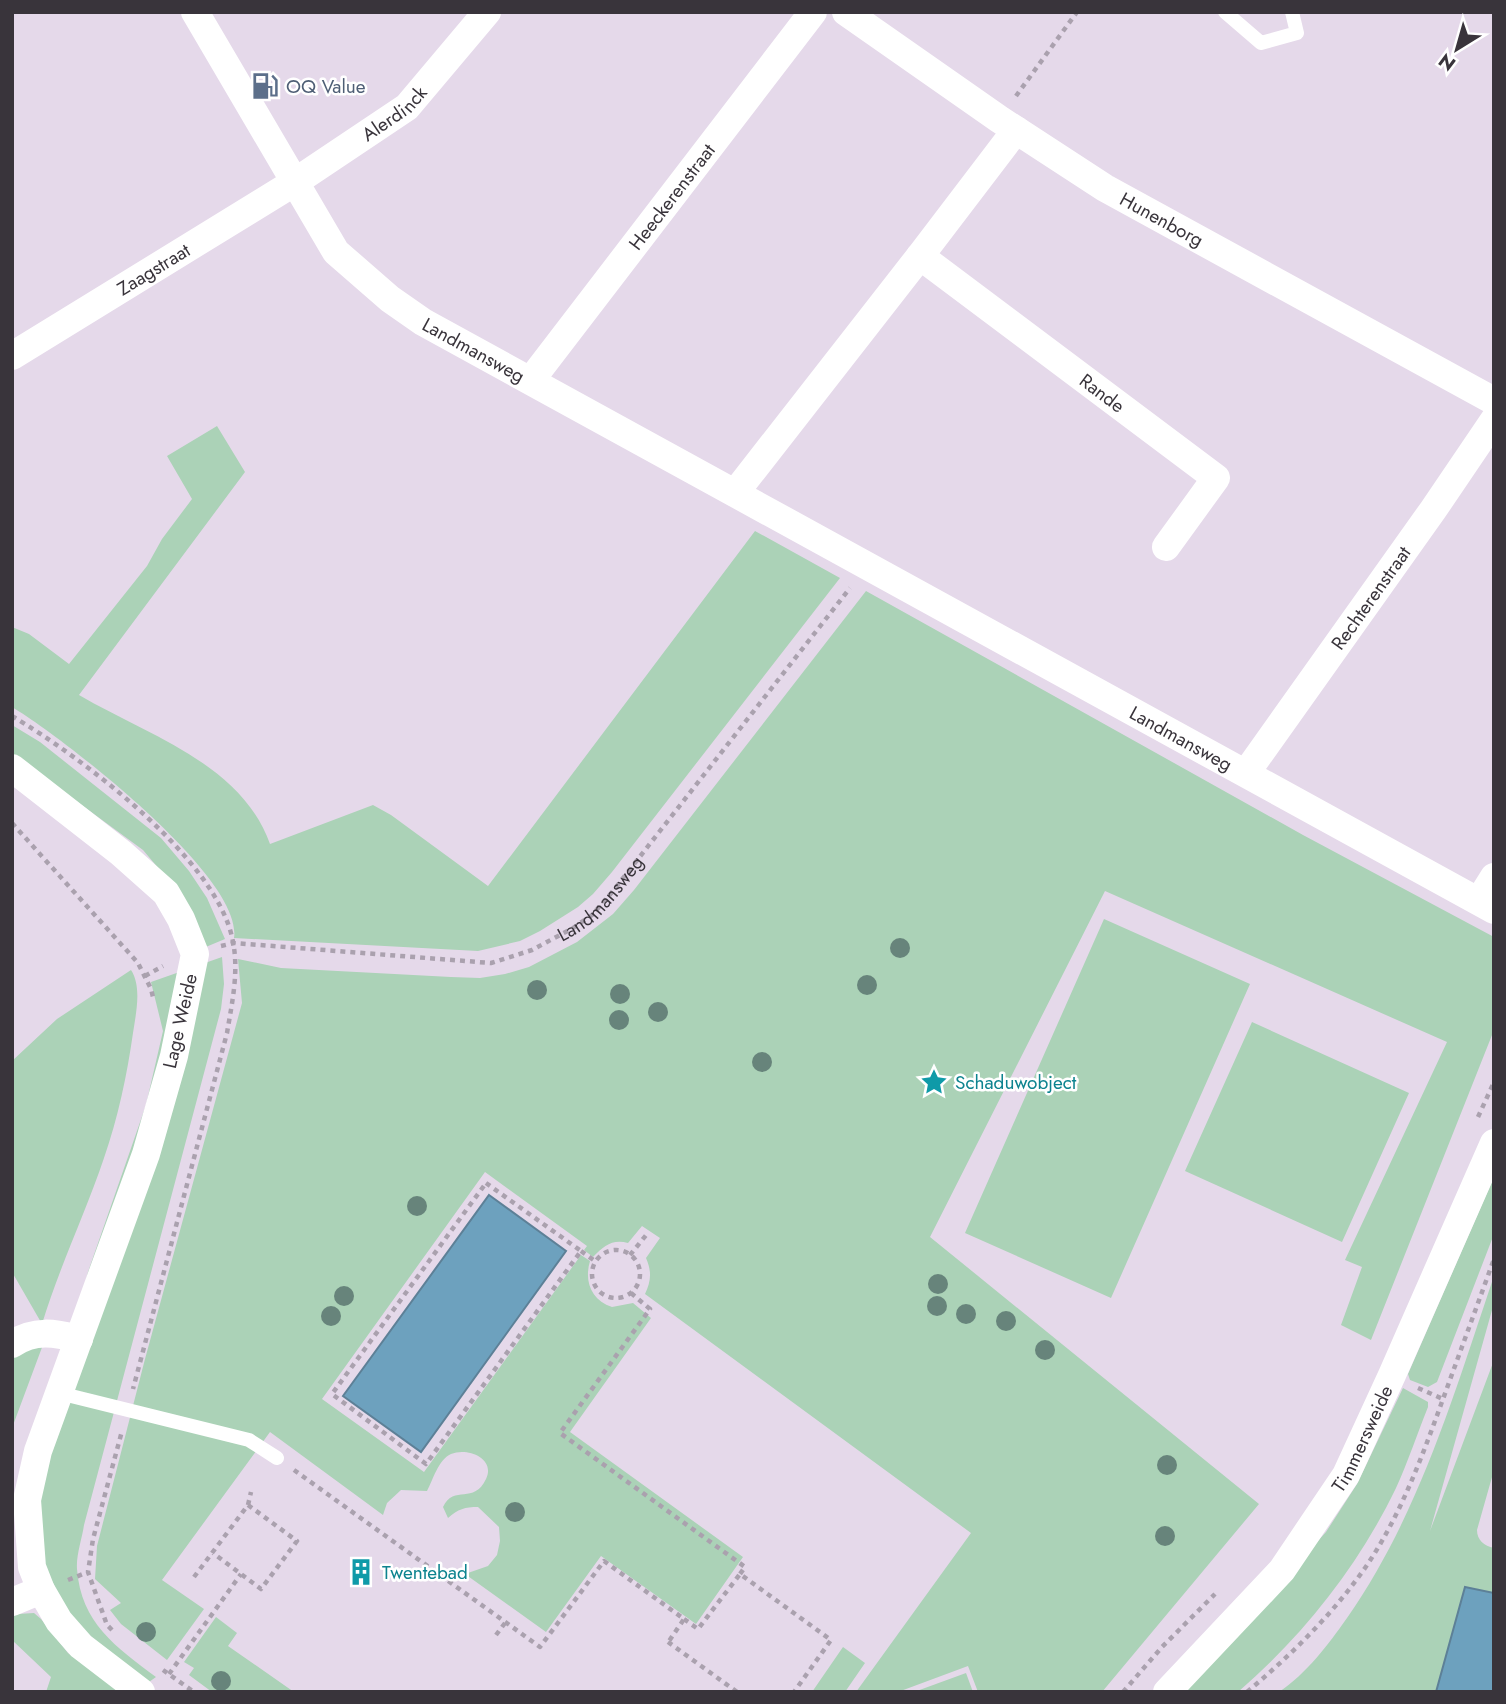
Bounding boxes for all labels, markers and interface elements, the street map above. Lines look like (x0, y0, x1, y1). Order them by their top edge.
north arrow (1422, 14, 1492, 84)
text: N (1433, 47, 1461, 78)
fuel station icon: OQ Value (250, 71, 280, 101)
place label: OQ Value (286, 73, 366, 100)
street label: Alerdinck (356, 79, 433, 147)
street label: Heeckerenstraat (622, 137, 721, 256)
street label: Hunenborg (1115, 185, 1209, 253)
street label: Zaagstraat (112, 236, 195, 302)
street label: Landmansweg (418, 311, 530, 389)
street label: Rande (1074, 367, 1131, 419)
street label: Rechterenstraat (1324, 540, 1417, 655)
street label: Landmansweg (1125, 699, 1237, 777)
street label: Landmansweg (552, 850, 650, 948)
street label: Lage Weide (156, 971, 204, 1071)
place icon: Schaduwobject (919, 1067, 949, 1097)
place label: Schaduwobject (955, 1069, 1077, 1096)
street label: Timmersweide (1325, 1381, 1399, 1497)
building icon: Twentebad (346, 1557, 376, 1587)
place label: Twentebad (382, 1559, 468, 1586)

